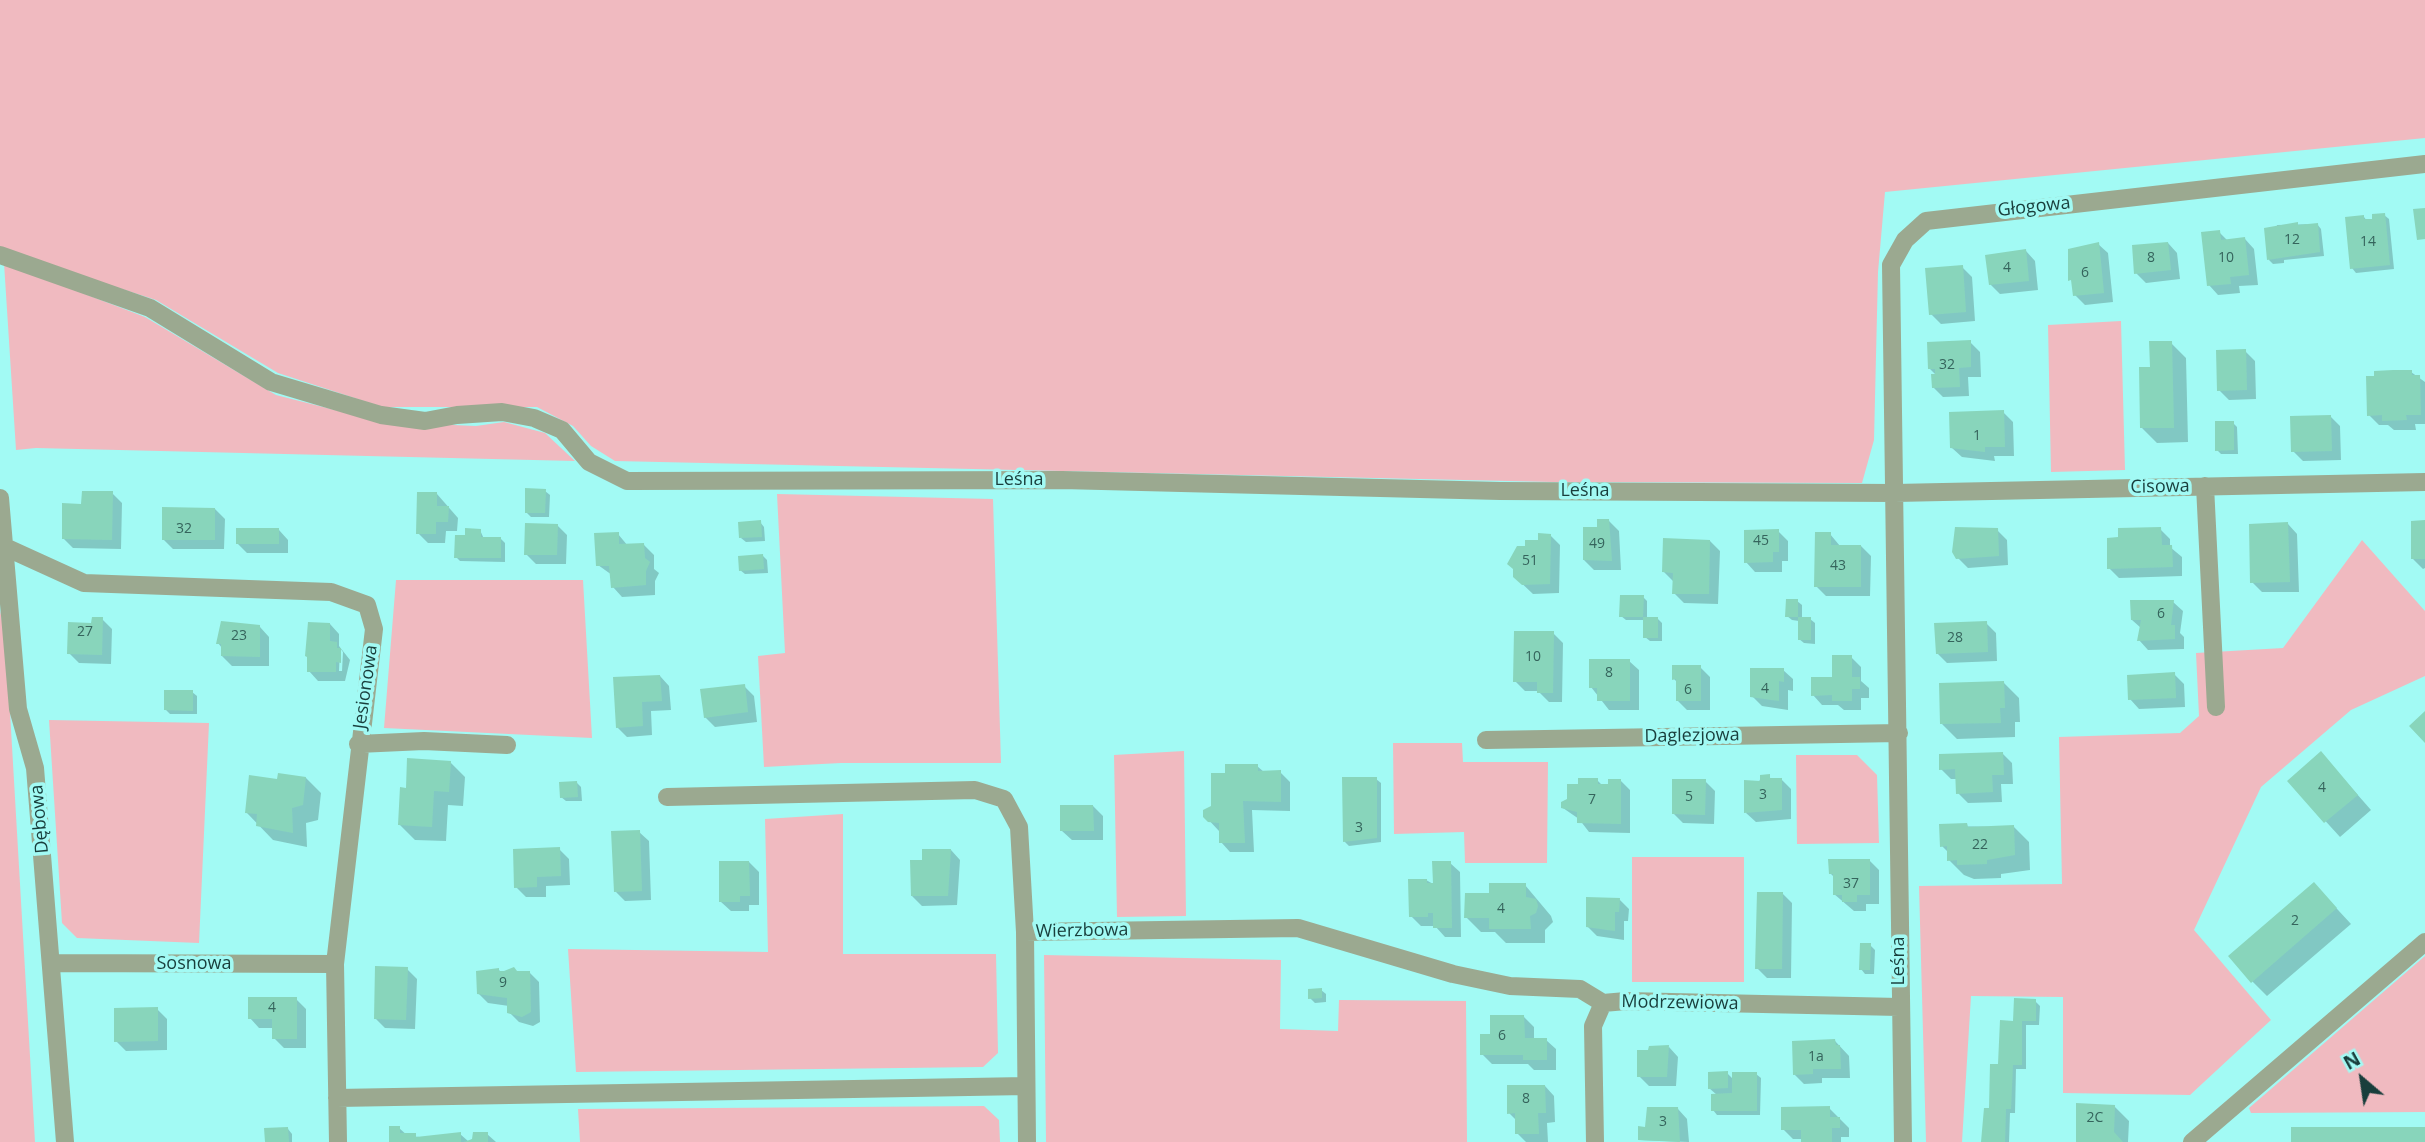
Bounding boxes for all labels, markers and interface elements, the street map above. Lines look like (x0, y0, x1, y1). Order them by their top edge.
street label: Głogowa (1997, 192, 2071, 222)
house number: 12 (2284, 232, 2300, 248)
house number: 14 (2360, 234, 2376, 250)
house number: 8 (2147, 250, 2155, 266)
house number: 10 (2218, 250, 2234, 266)
house number: 4 (2003, 260, 2011, 276)
house number: 6 (2081, 265, 2089, 281)
house number: 32 (1939, 357, 1955, 373)
house number: 1 (1973, 428, 1981, 444)
street label: Leśna (994, 469, 1044, 491)
street label: Cisowa (2130, 476, 2190, 498)
street label: Leśna (1560, 480, 1610, 502)
house number: 32 (176, 521, 192, 537)
house number: 45 (1753, 533, 1769, 549)
house number: 49 (1589, 536, 1605, 552)
house number: 51 (1522, 553, 1538, 569)
house number: 43 (1830, 558, 1846, 574)
house number: 6 (2157, 606, 2165, 622)
house number: 27 (77, 624, 93, 640)
house number: 23 (231, 628, 247, 644)
house number: 28 (1947, 630, 1963, 646)
street label: Jesionowa (349, 644, 383, 730)
house number: 10 (1525, 649, 1541, 665)
house number: 8 (1605, 665, 1613, 681)
house number: 4 (1761, 681, 1769, 697)
house number: 6 (1684, 682, 1692, 698)
street label: Daglezjowa (1644, 724, 1740, 748)
house number: 4 (2318, 780, 2326, 796)
street label: Dębowa (26, 784, 54, 854)
house number: 3 (1759, 787, 1767, 803)
house number: 5 (1685, 789, 1693, 805)
house number: 7 (1588, 792, 1596, 808)
house number: 3 (1355, 820, 1363, 836)
house number: 22 (1972, 837, 1988, 853)
house number: 37 (1843, 876, 1859, 892)
house number: 4 (1497, 901, 1505, 917)
house number: 2 (2291, 913, 2299, 929)
street label: Wierzbowa (1035, 919, 1129, 943)
street label: Leśna (1888, 936, 1910, 986)
street label: Sosnowa (156, 953, 232, 975)
house number: 9 (499, 975, 507, 991)
street label: Modrzewiowa (1621, 991, 1739, 1015)
house number: 4 (268, 1000, 276, 1016)
house number: 6 (1498, 1028, 1506, 1044)
north arrow (2327, 1044, 2397, 1114)
text: N (2339, 1046, 2365, 1076)
house number: 1a (1808, 1049, 1824, 1065)
house number: 8 (1522, 1091, 1530, 1107)
house number: 2C (2087, 1110, 2103, 1126)
house number: 3 (1659, 1114, 1667, 1130)

